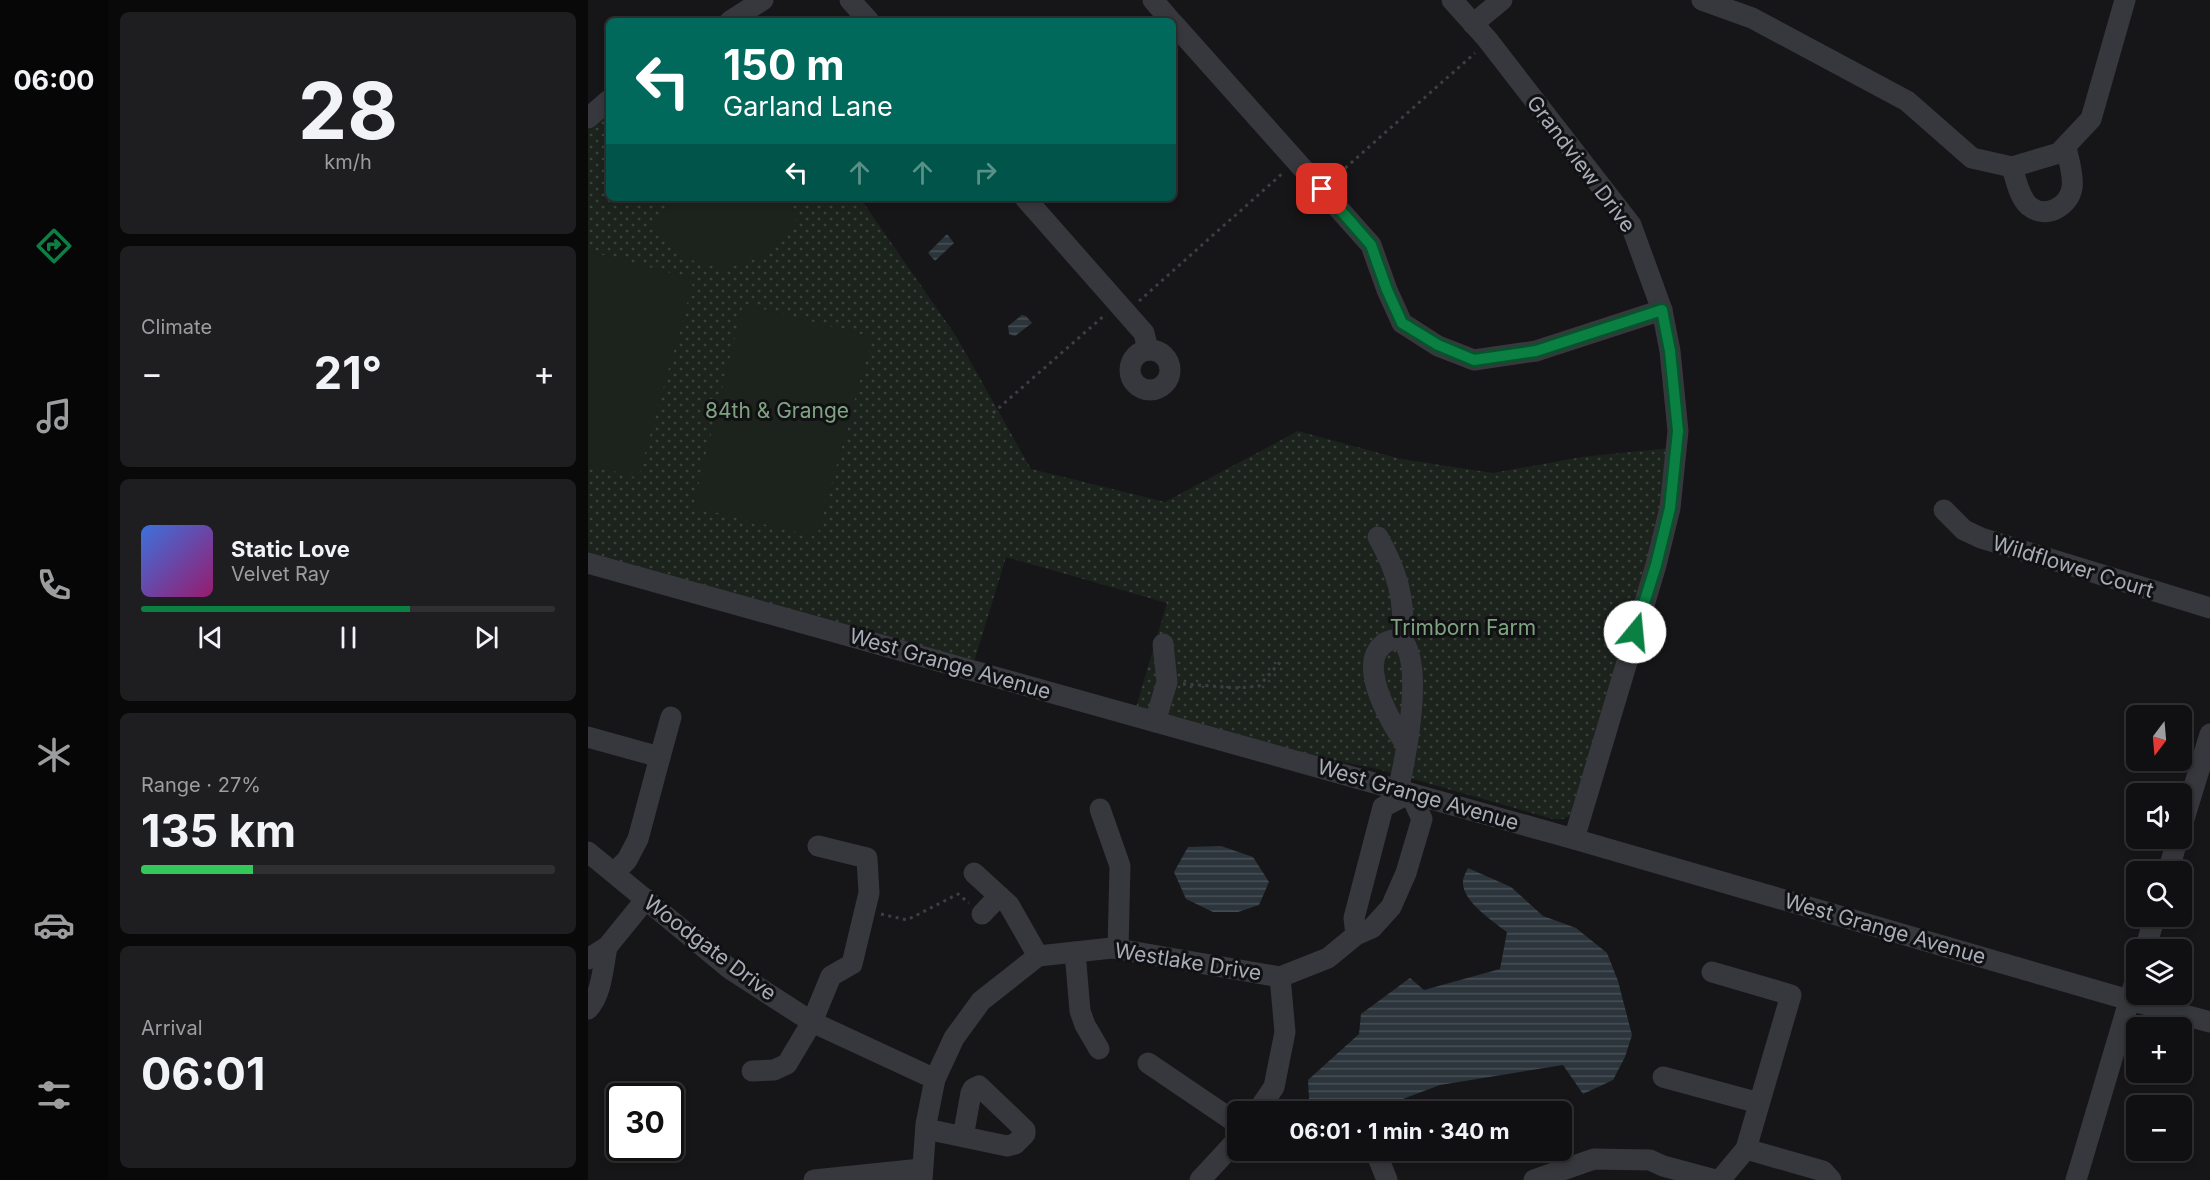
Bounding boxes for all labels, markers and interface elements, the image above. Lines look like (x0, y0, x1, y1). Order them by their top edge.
text: 150 m (723, 39, 845, 90)
icon: left (624, 42, 702, 120)
text: 28 (298, 63, 398, 158)
text: 06:00 (13, 64, 95, 97)
text: Garland Lane (723, 90, 893, 123)
street label: Grandview Drive (1522, 90, 1641, 237)
text: km/h (324, 150, 372, 174)
icon: left (780, 156, 813, 189)
icon: ahead (843, 156, 876, 189)
icon: ahead (906, 156, 939, 189)
icon: right (969, 156, 1002, 189)
pin (1296, 163, 1347, 214)
icon: arrive (1305, 172, 1338, 205)
icon: directions (33, 225, 75, 267)
text: Climate (141, 315, 212, 339)
text: 21° (314, 345, 382, 400)
text: − (141, 353, 163, 393)
text: + (533, 353, 555, 393)
icon: music (33, 395, 75, 437)
park label: 84th & Grange (705, 398, 849, 423)
street label: Wildflower Court (1990, 530, 2157, 603)
text: Static Love (231, 536, 350, 562)
text: Velvet Ray (231, 562, 330, 586)
icon: phone (33, 564, 75, 606)
position arrow (1603, 600, 1667, 664)
park label: Trimborn Farm (1390, 615, 1536, 640)
icon: previous (194, 621, 227, 654)
icon: pause (332, 621, 365, 654)
icon: next (470, 621, 503, 654)
street label: West Grange Avenue (847, 623, 1054, 704)
north arrow (2126, 705, 2192, 771)
map controls (2126, 705, 2192, 1161)
icon: climate (33, 734, 75, 776)
street label: West Grange Avenue (1315, 754, 1522, 835)
text: Range · 27% (141, 773, 261, 797)
button: sound (2126, 783, 2192, 849)
text: 135 km (141, 803, 296, 858)
button: search (2126, 861, 2192, 927)
street label: West Grange Avenue (1782, 888, 1989, 969)
street label: Woodgate Drive (639, 890, 781, 1006)
icon: car (33, 904, 75, 946)
street label: Westlake Drive (1113, 938, 1263, 985)
button: layers (2126, 939, 2192, 1005)
text: Arrival (141, 1016, 203, 1040)
button: + (2126, 1017, 2192, 1083)
text: 06:01 (141, 1046, 265, 1101)
icon: filters (33, 1074, 75, 1116)
speed limit sign: 30 (606, 1083, 684, 1161)
button: − (2126, 1095, 2192, 1161)
text: 06:01 · 1 min · 340 m (1290, 1118, 1509, 1144)

